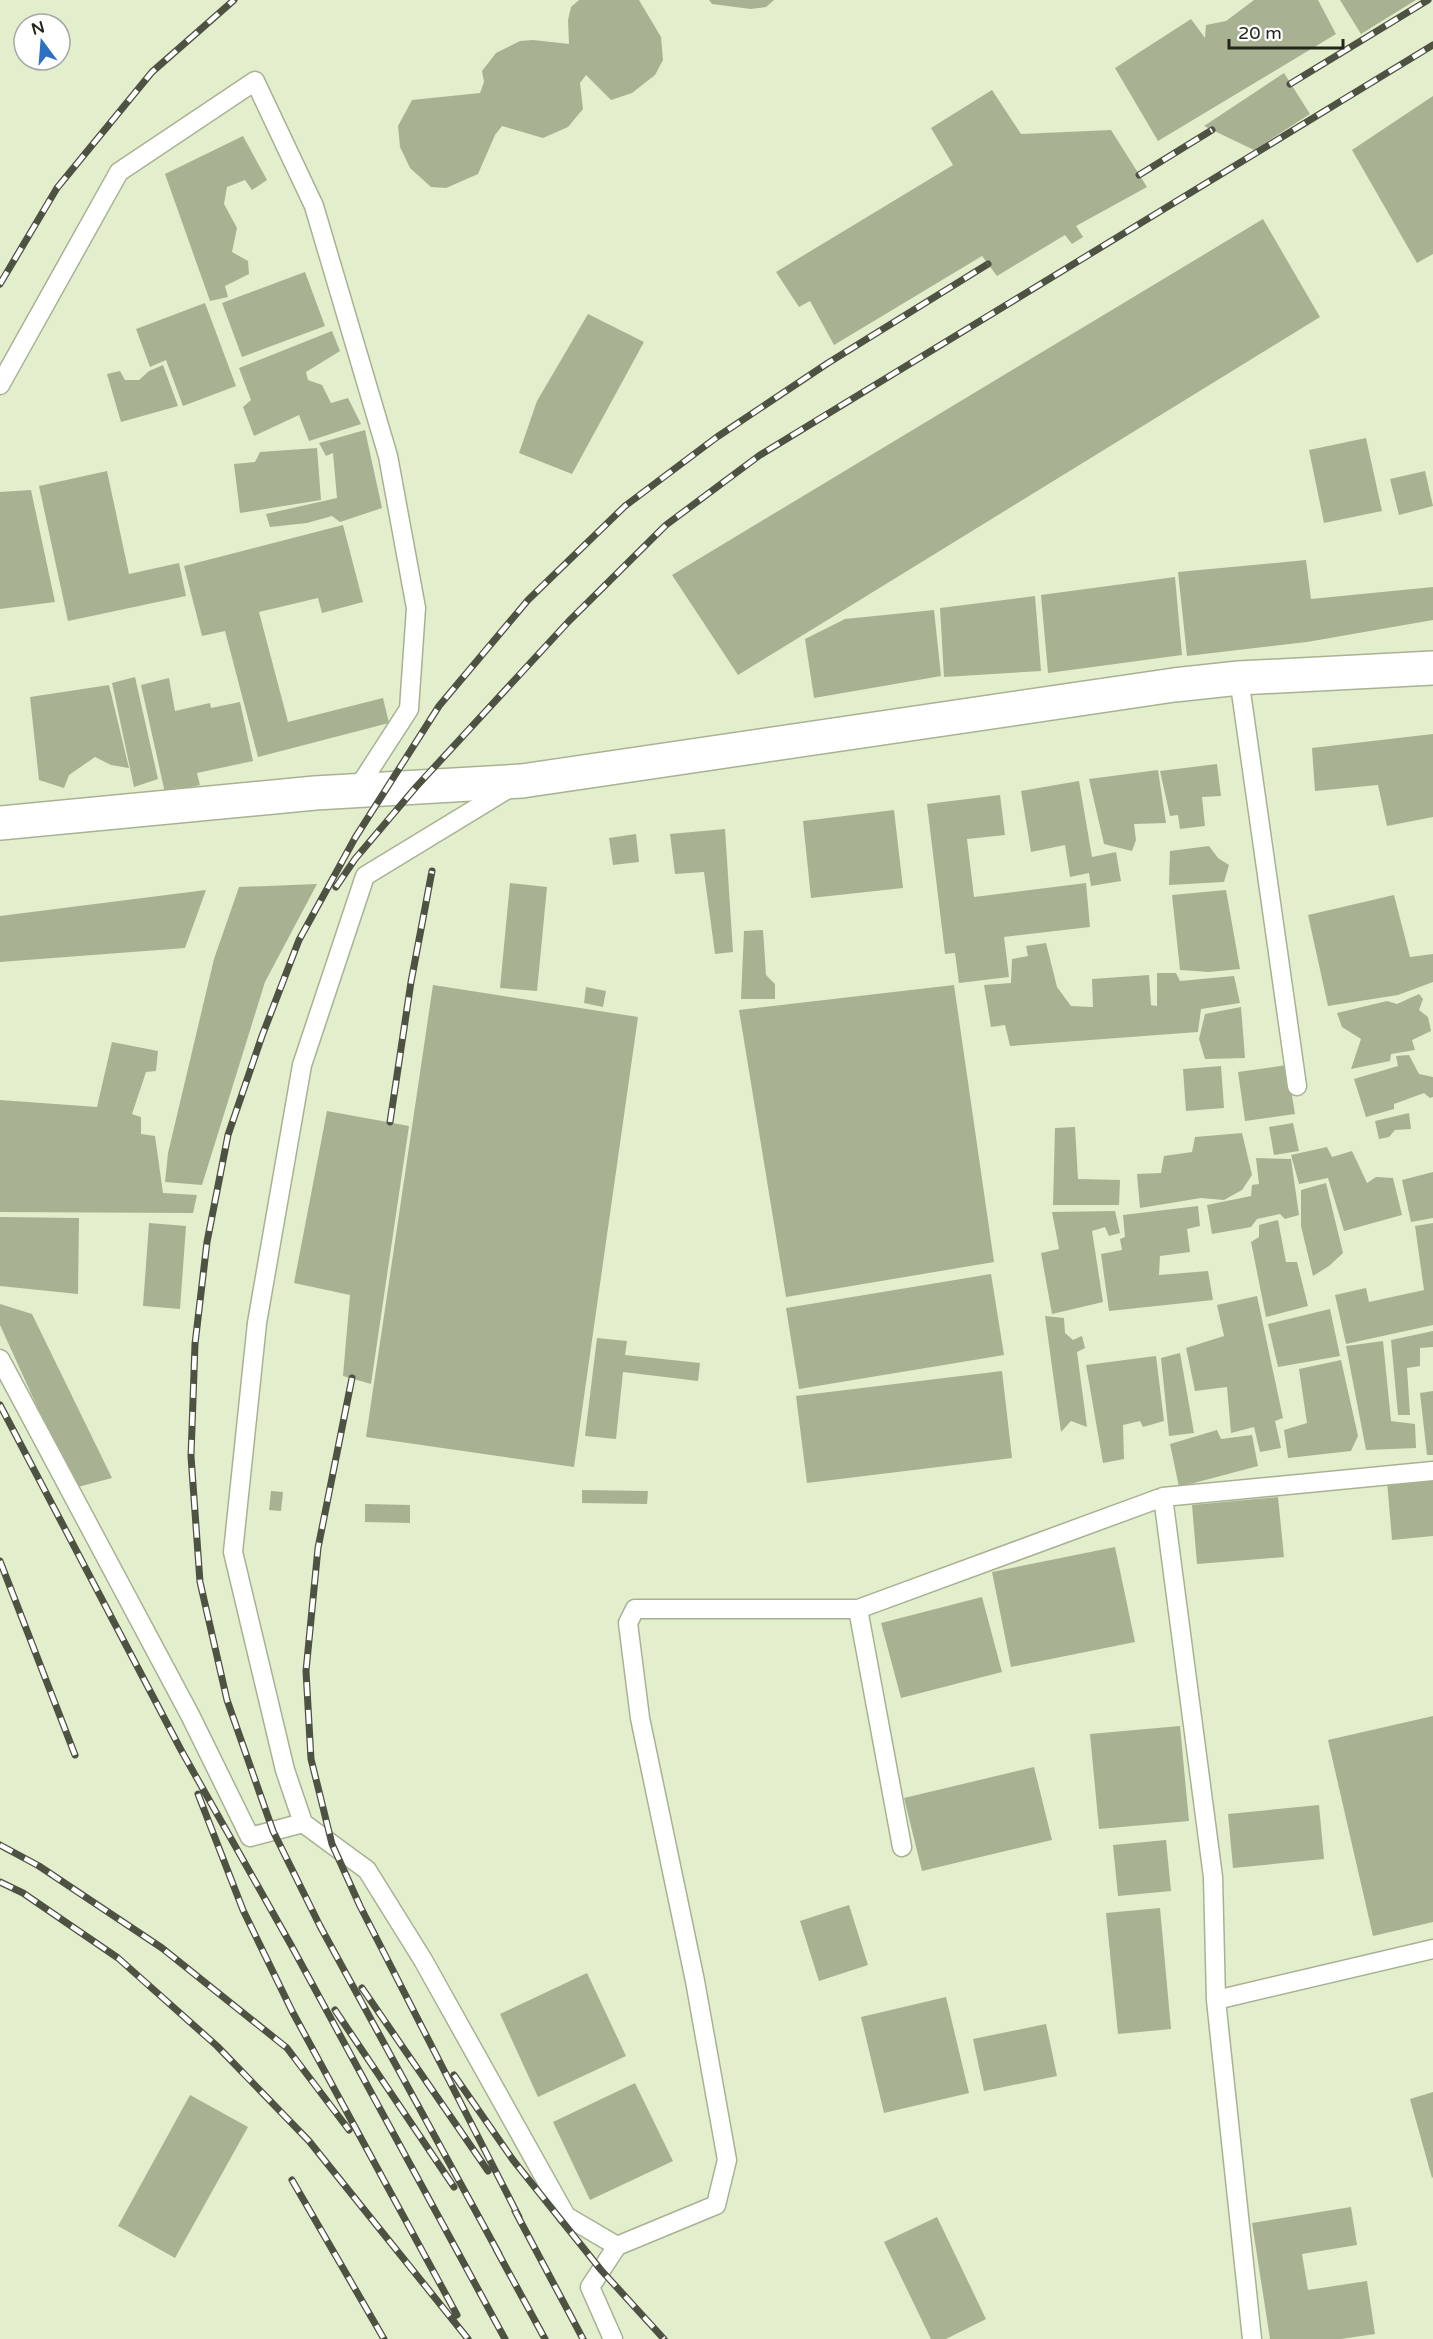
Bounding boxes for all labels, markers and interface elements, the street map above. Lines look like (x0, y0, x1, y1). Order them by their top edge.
north arrow (12, 12, 72, 72)
scale bar (1229, 12, 1343, 50)
text: N (29, 17, 47, 40)
text: 20 m (1238, 22, 1282, 44)

